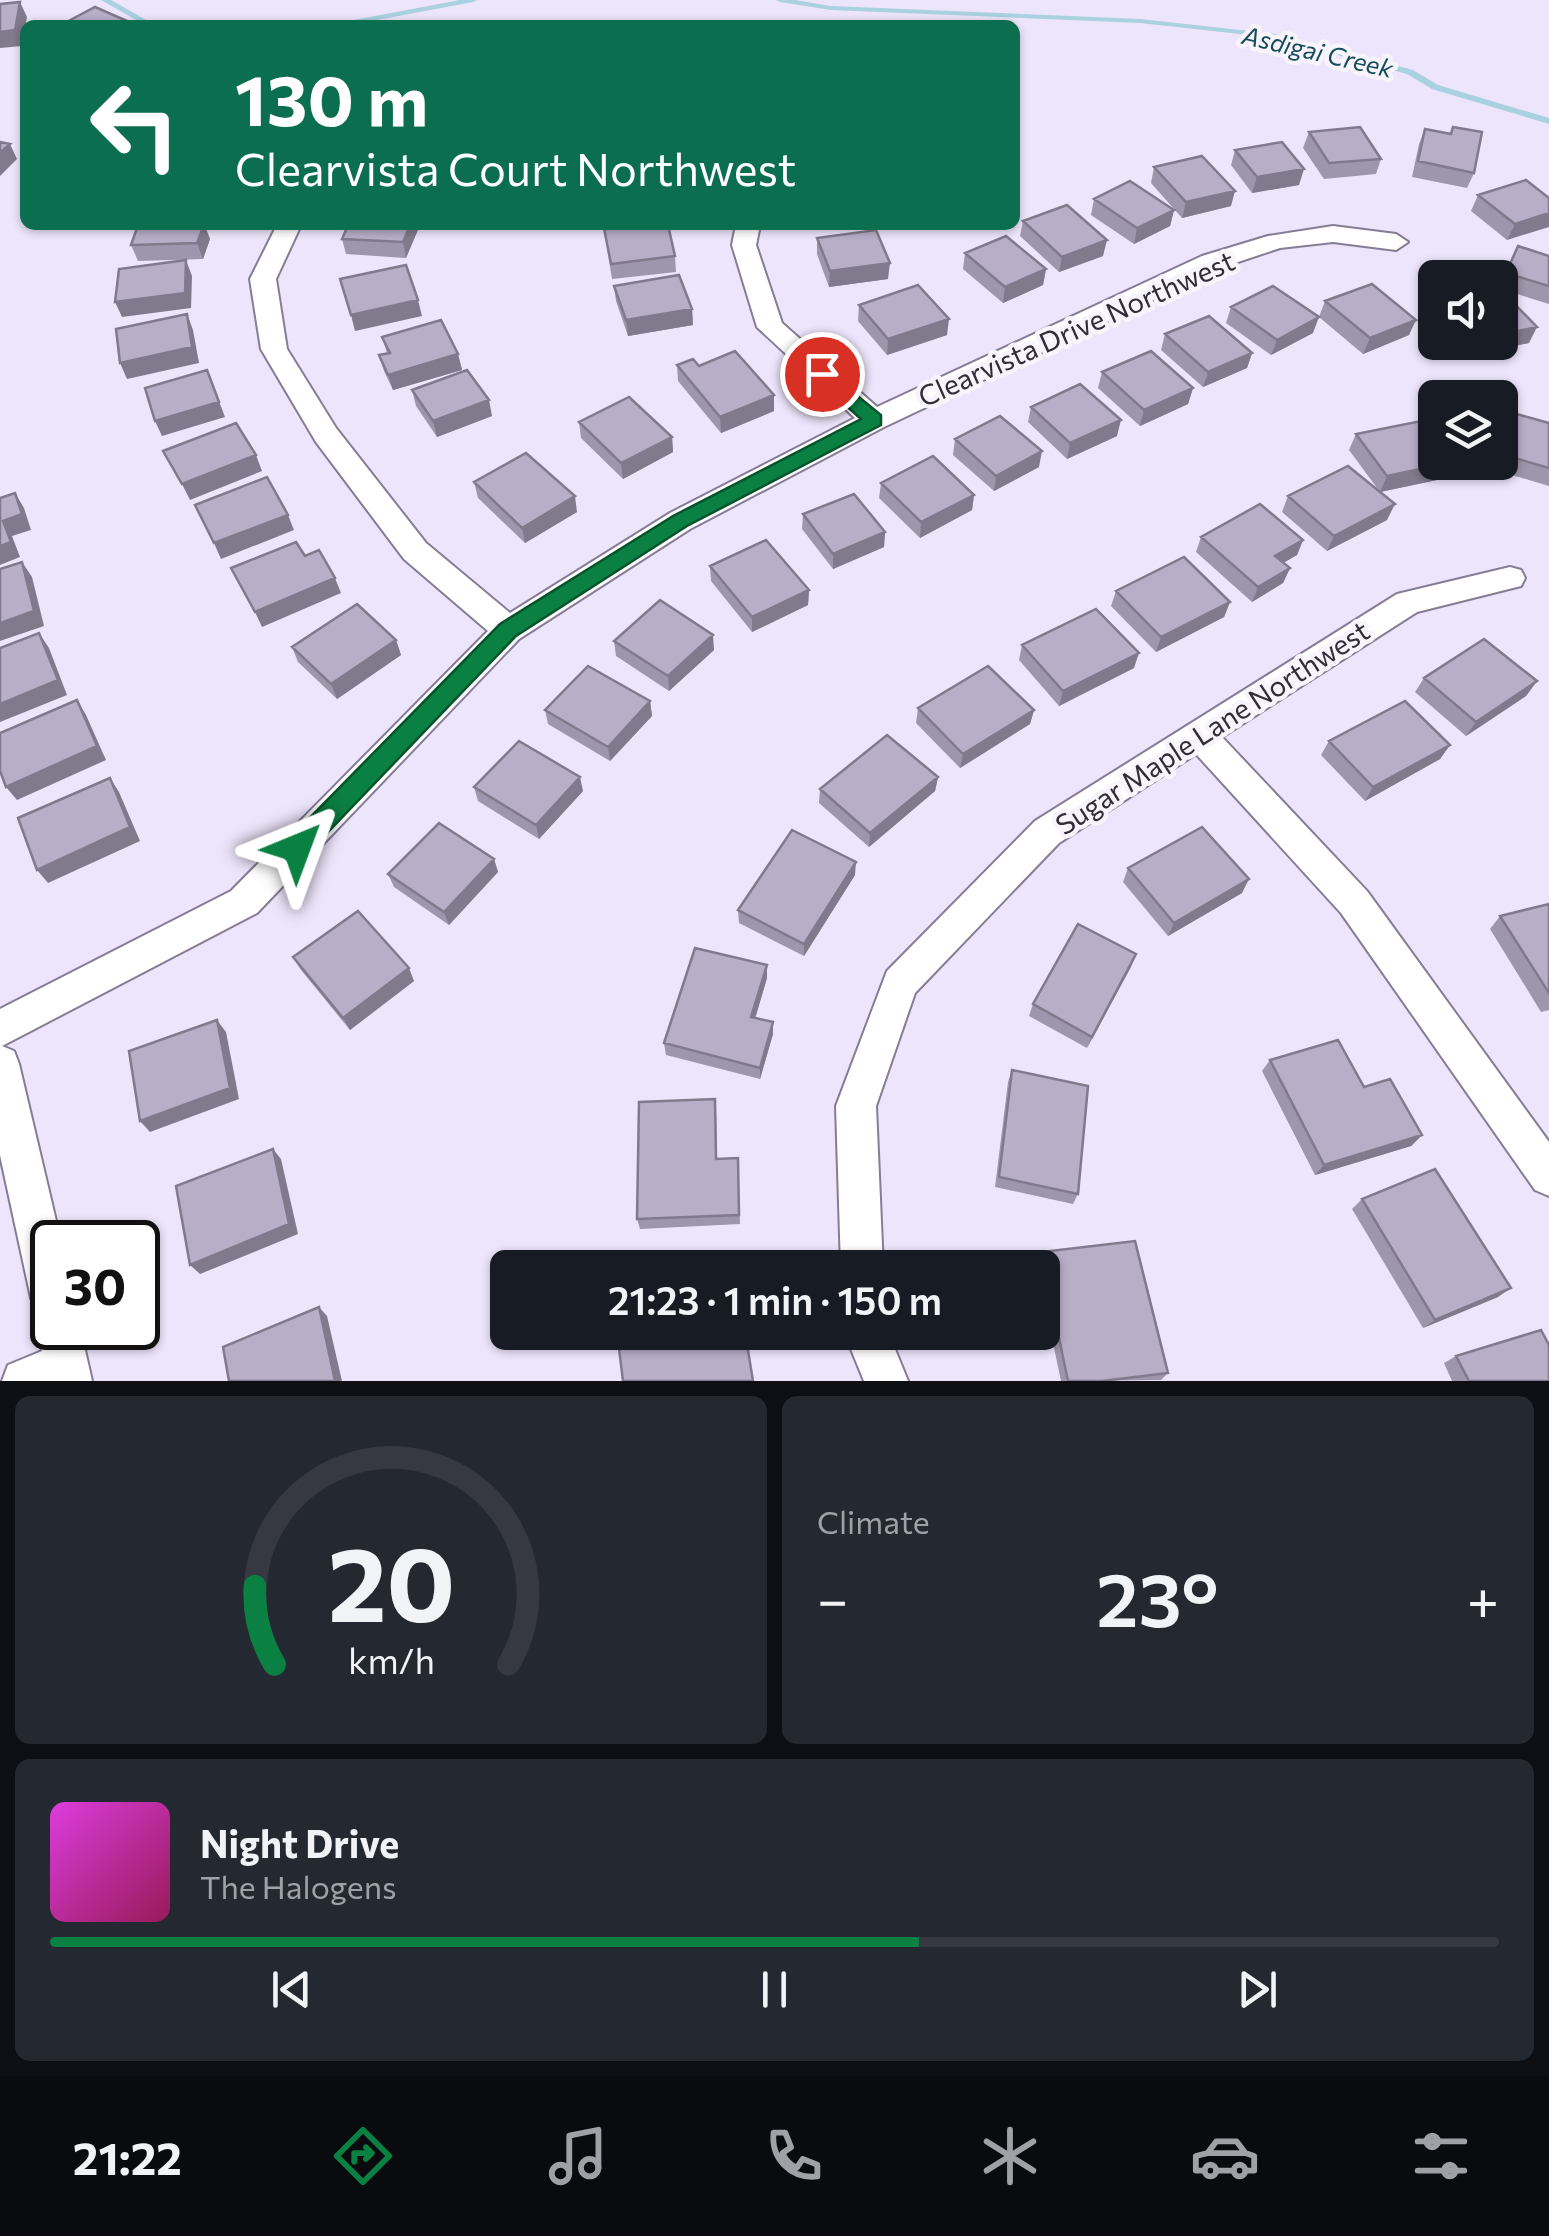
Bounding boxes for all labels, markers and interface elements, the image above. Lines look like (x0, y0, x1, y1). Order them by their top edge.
water label: Asdigai Creek (1239, 19, 1397, 83)
text: 130 m (235, 55, 428, 140)
icon: left (70, 60, 200, 190)
text: Clearvista Court Northwest (235, 140, 796, 195)
street label: Clearvista Drive Northwest (913, 243, 1239, 413)
map controls (1418, 260, 1518, 480)
button: sound (1418, 260, 1518, 360)
pin (780, 332, 865, 417)
icon: arrive (795, 347, 850, 402)
button: layers (1418, 380, 1518, 480)
street label: Sugar Maple Lane Northwest (1049, 613, 1375, 841)
position arrow (245, 796, 349, 900)
speed limit sign: 30 (30, 1220, 160, 1350)
text: 21:23 · 1 min · 150 m (608, 1276, 942, 1323)
text: Climate (817, 1501, 930, 1541)
text: 20 (327, 1516, 455, 1643)
text: 23° (1096, 1551, 1219, 1642)
text: − (817, 1564, 848, 1631)
text: + (1467, 1564, 1499, 1631)
text: km/h (348, 1638, 434, 1681)
text: Night Drive (200, 1819, 399, 1866)
text: The Halogens (200, 1866, 397, 1906)
icon: previous (264, 1962, 319, 2017)
icon: pause (747, 1962, 802, 2017)
icon: next (1230, 1962, 1285, 2017)
icon: directions (328, 2121, 398, 2191)
icon: music (543, 2121, 613, 2191)
icon: phone (759, 2121, 829, 2191)
icon: climate (975, 2121, 1045, 2191)
icon: car (1190, 2121, 1260, 2191)
icon: filters (1406, 2121, 1476, 2191)
text: 21:22 (73, 2129, 182, 2184)

